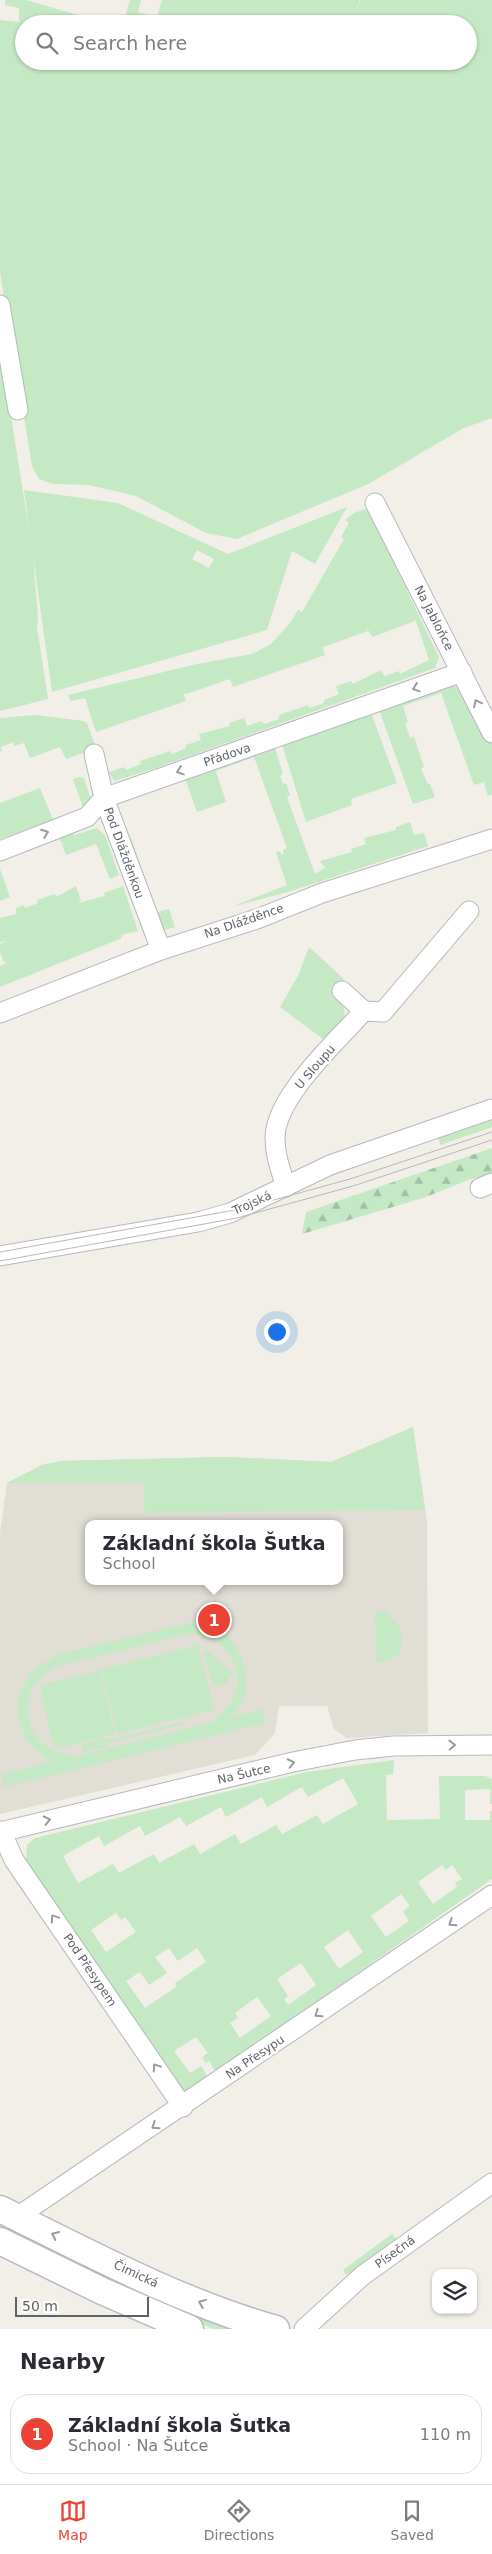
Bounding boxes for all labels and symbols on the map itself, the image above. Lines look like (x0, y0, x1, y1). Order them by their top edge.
street label: Na Jabloňce (412, 583, 456, 653)
one-way arrow (413, 682, 421, 692)
one-way arrow (473, 699, 483, 708)
street label: Přádova (202, 740, 252, 770)
one-way arrow (177, 765, 185, 775)
street label: Pod Dlážděnkou (101, 806, 147, 900)
one-way arrow (41, 829, 49, 839)
street label: Na Dlážděnce (202, 901, 286, 941)
street label: U Sloupu (292, 1042, 338, 1092)
street label: Trojská (229, 1188, 274, 1218)
your location (264, 1319, 290, 1345)
pin: 1 (198, 1601, 230, 1639)
one-way arrow (448, 1740, 456, 1750)
one-way arrow (286, 1758, 295, 1769)
street label: Na Šutce (216, 1760, 272, 1787)
one-way arrow (43, 1815, 52, 1826)
one-way arrow (51, 1914, 60, 1924)
one-way arrow (448, 1916, 457, 1926)
street label: Pod Přesypem (61, 1931, 119, 2009)
one-way arrow (314, 2008, 323, 2018)
street label: Na Přesypu (223, 2032, 287, 2082)
one-way arrow (153, 2063, 162, 2072)
one-way arrow (151, 2120, 161, 2129)
one-way arrow (51, 2231, 60, 2242)
street label: Písečná (372, 2233, 418, 2271)
street label: Čimická (112, 2257, 161, 2290)
scale bar (15, 2294, 149, 2317)
one-way arrow (199, 2298, 207, 2308)

